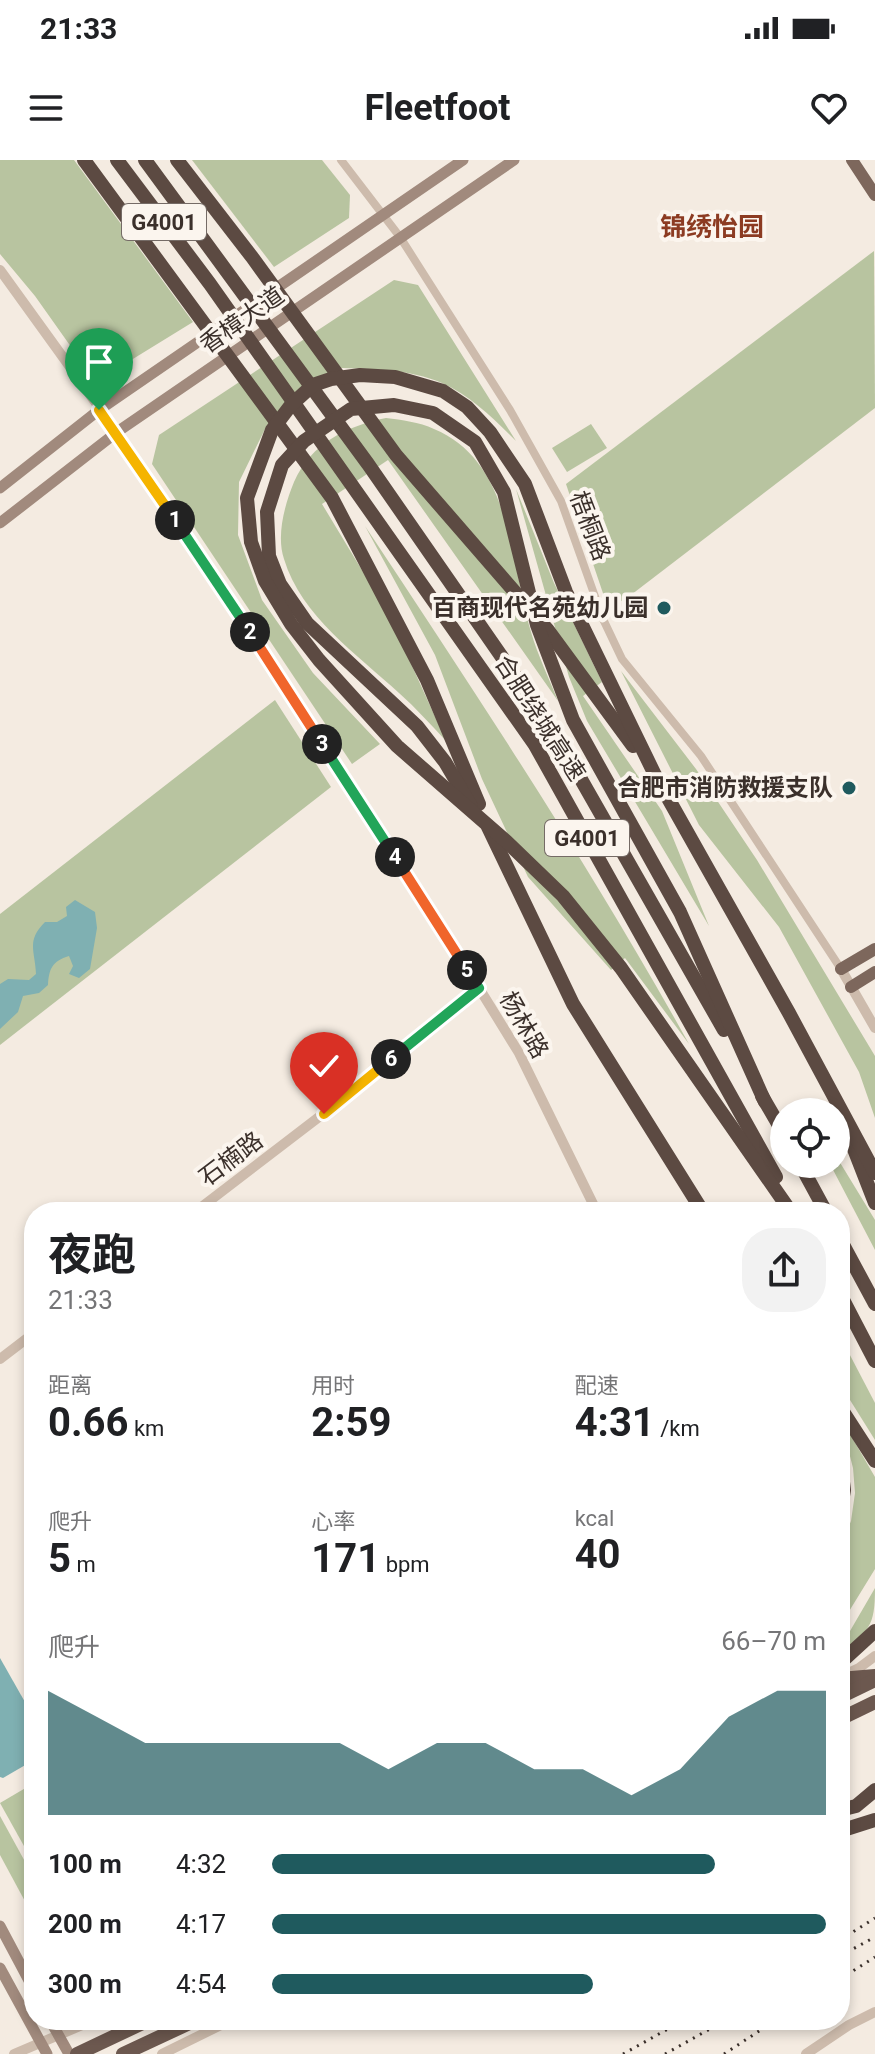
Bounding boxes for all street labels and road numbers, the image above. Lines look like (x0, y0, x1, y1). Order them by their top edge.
road number: G4001 (122, 204, 206, 240)
street label: 香樟大道 (195, 281, 289, 359)
street label: 梧桐路 (564, 487, 616, 565)
street label: 合肥绕城高速 (489, 650, 591, 786)
road number: G4001 (545, 820, 629, 856)
street label: 杨林路 (494, 987, 554, 1063)
street label: 石楠路 (194, 1126, 268, 1192)

